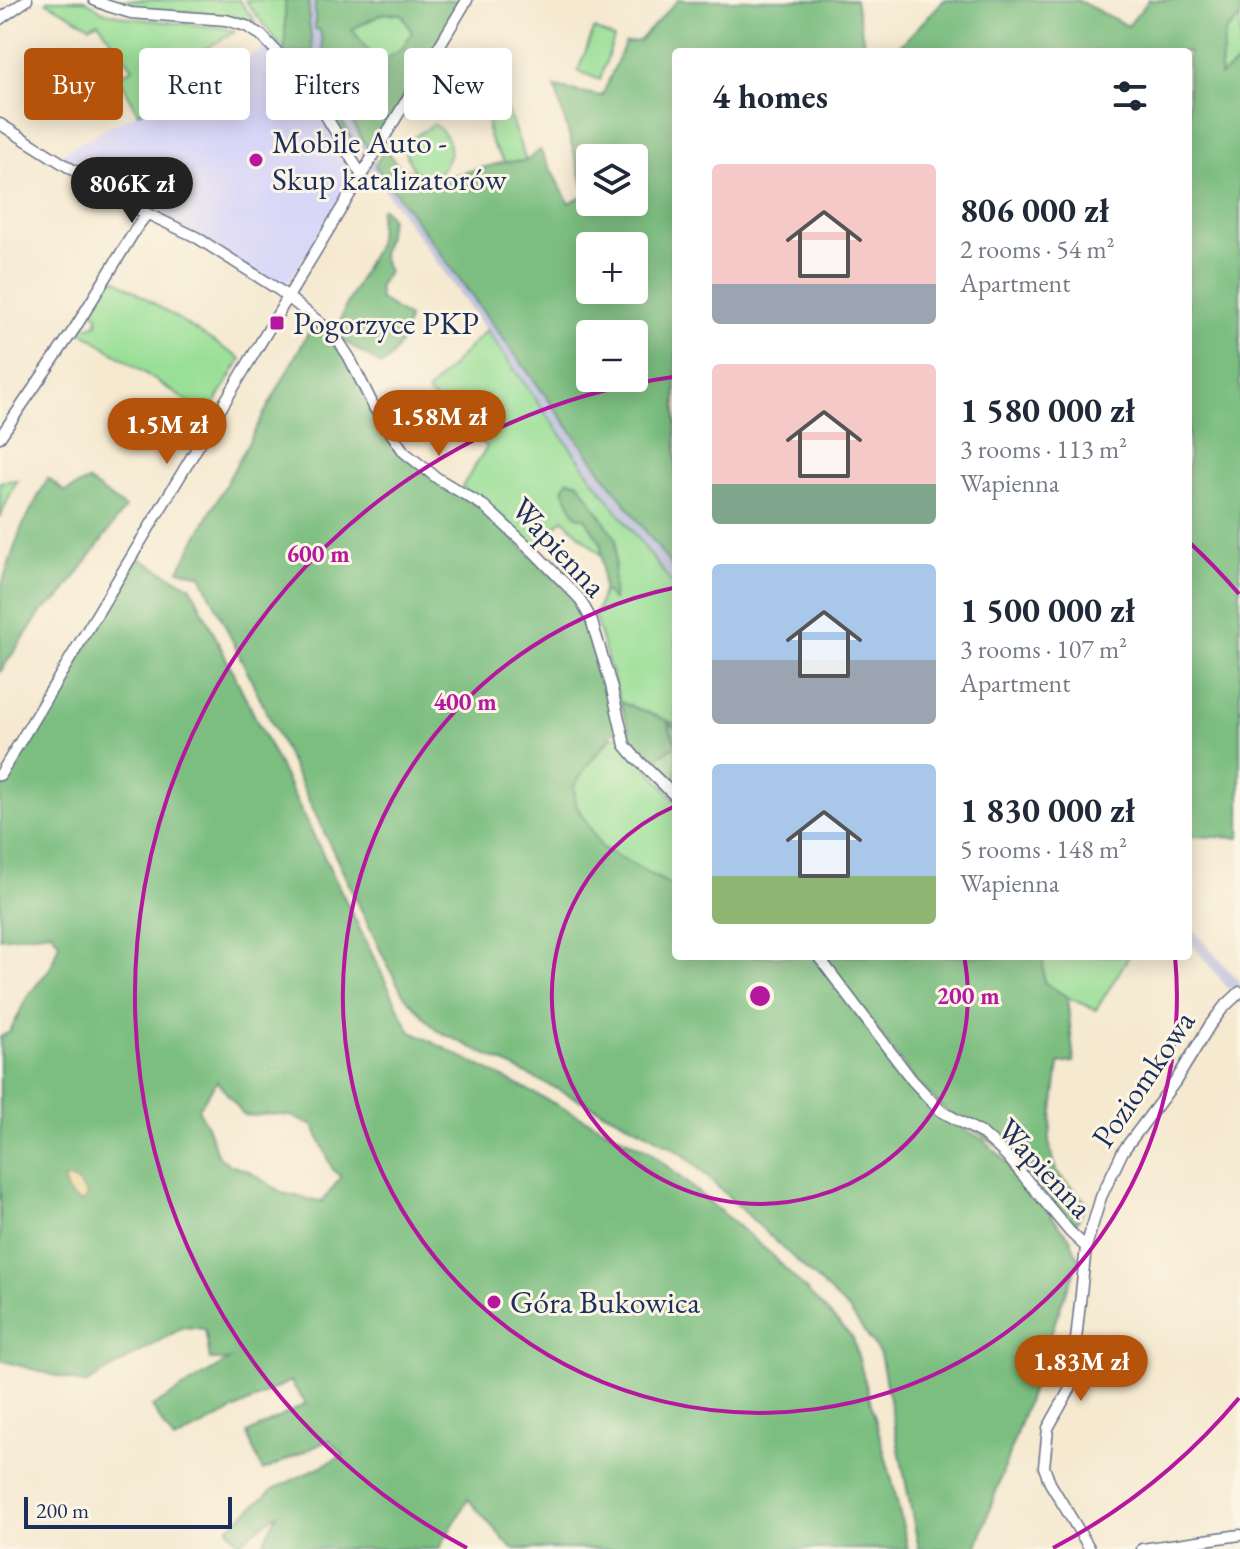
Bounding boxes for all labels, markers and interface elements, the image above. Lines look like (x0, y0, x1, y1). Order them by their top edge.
chip: Buy (24, 48, 123, 120)
chip: Rent (139, 48, 250, 120)
chip: Filters (266, 48, 388, 120)
chip: New (404, 48, 512, 120)
text: 4 homes (712, 74, 828, 118)
icon: filters (1108, 74, 1152, 118)
place label: Mobile Auto - Skup katalizatorów (272, 121, 508, 200)
map controls (576, 144, 648, 392)
button: layers (576, 144, 648, 216)
marker: Mobile Auto - Skup katalizatorów (247, 151, 265, 169)
pin: 806K zł (58, 157, 206, 225)
text: 806K zł (89, 166, 175, 200)
text: 806 000 zł (960, 188, 1109, 232)
icon: home (776, 196, 872, 292)
button: + (576, 232, 648, 304)
text: 2 rooms · 54 m² (960, 232, 1115, 266)
text: Apartment (960, 266, 1070, 300)
place label: Pogorzyce PKP (293, 302, 479, 344)
marker: Pogorzyce PKP (268, 314, 286, 332)
button: − (576, 320, 648, 392)
text: 1 580 000 zł (960, 388, 1135, 432)
pin: 1.58M zł (356, 390, 522, 458)
icon: home (776, 396, 872, 492)
pin: 1.5M zł (93, 398, 241, 466)
text: 1.58M zł (391, 399, 487, 433)
text: 1.5M zł (126, 407, 208, 441)
text: 3 rooms · 113 m² (960, 432, 1127, 466)
text: Wapienna (960, 466, 1059, 500)
street label: Wapienna (502, 488, 616, 606)
text: 600 m (286, 538, 350, 569)
text: 1 500 000 zł (960, 588, 1135, 632)
icon: home (776, 596, 872, 692)
text: 3 rooms · 107 m² (960, 632, 1127, 666)
text: Apartment (960, 666, 1070, 700)
text: 400 m (433, 686, 497, 717)
text: 1 830 000 zł (960, 788, 1135, 832)
icon: home (776, 796, 872, 892)
text: 5 rooms · 148 m² (960, 832, 1127, 866)
text: Wapienna (960, 866, 1059, 900)
text: 200 m (936, 980, 1000, 1011)
centre of rings (746, 982, 774, 1010)
street label: Poziomkowa (1082, 1002, 1204, 1156)
street label: Wapienna (988, 1109, 1102, 1227)
place label: Góra Bukowica (510, 1281, 700, 1323)
marker: Góra Bukowica (485, 1293, 503, 1311)
pin: 1.83M zł (998, 1335, 1164, 1403)
text: 1.83M zł (1033, 1344, 1129, 1378)
scale bar (24, 1493, 232, 1529)
text: 200 m (36, 1496, 89, 1525)

